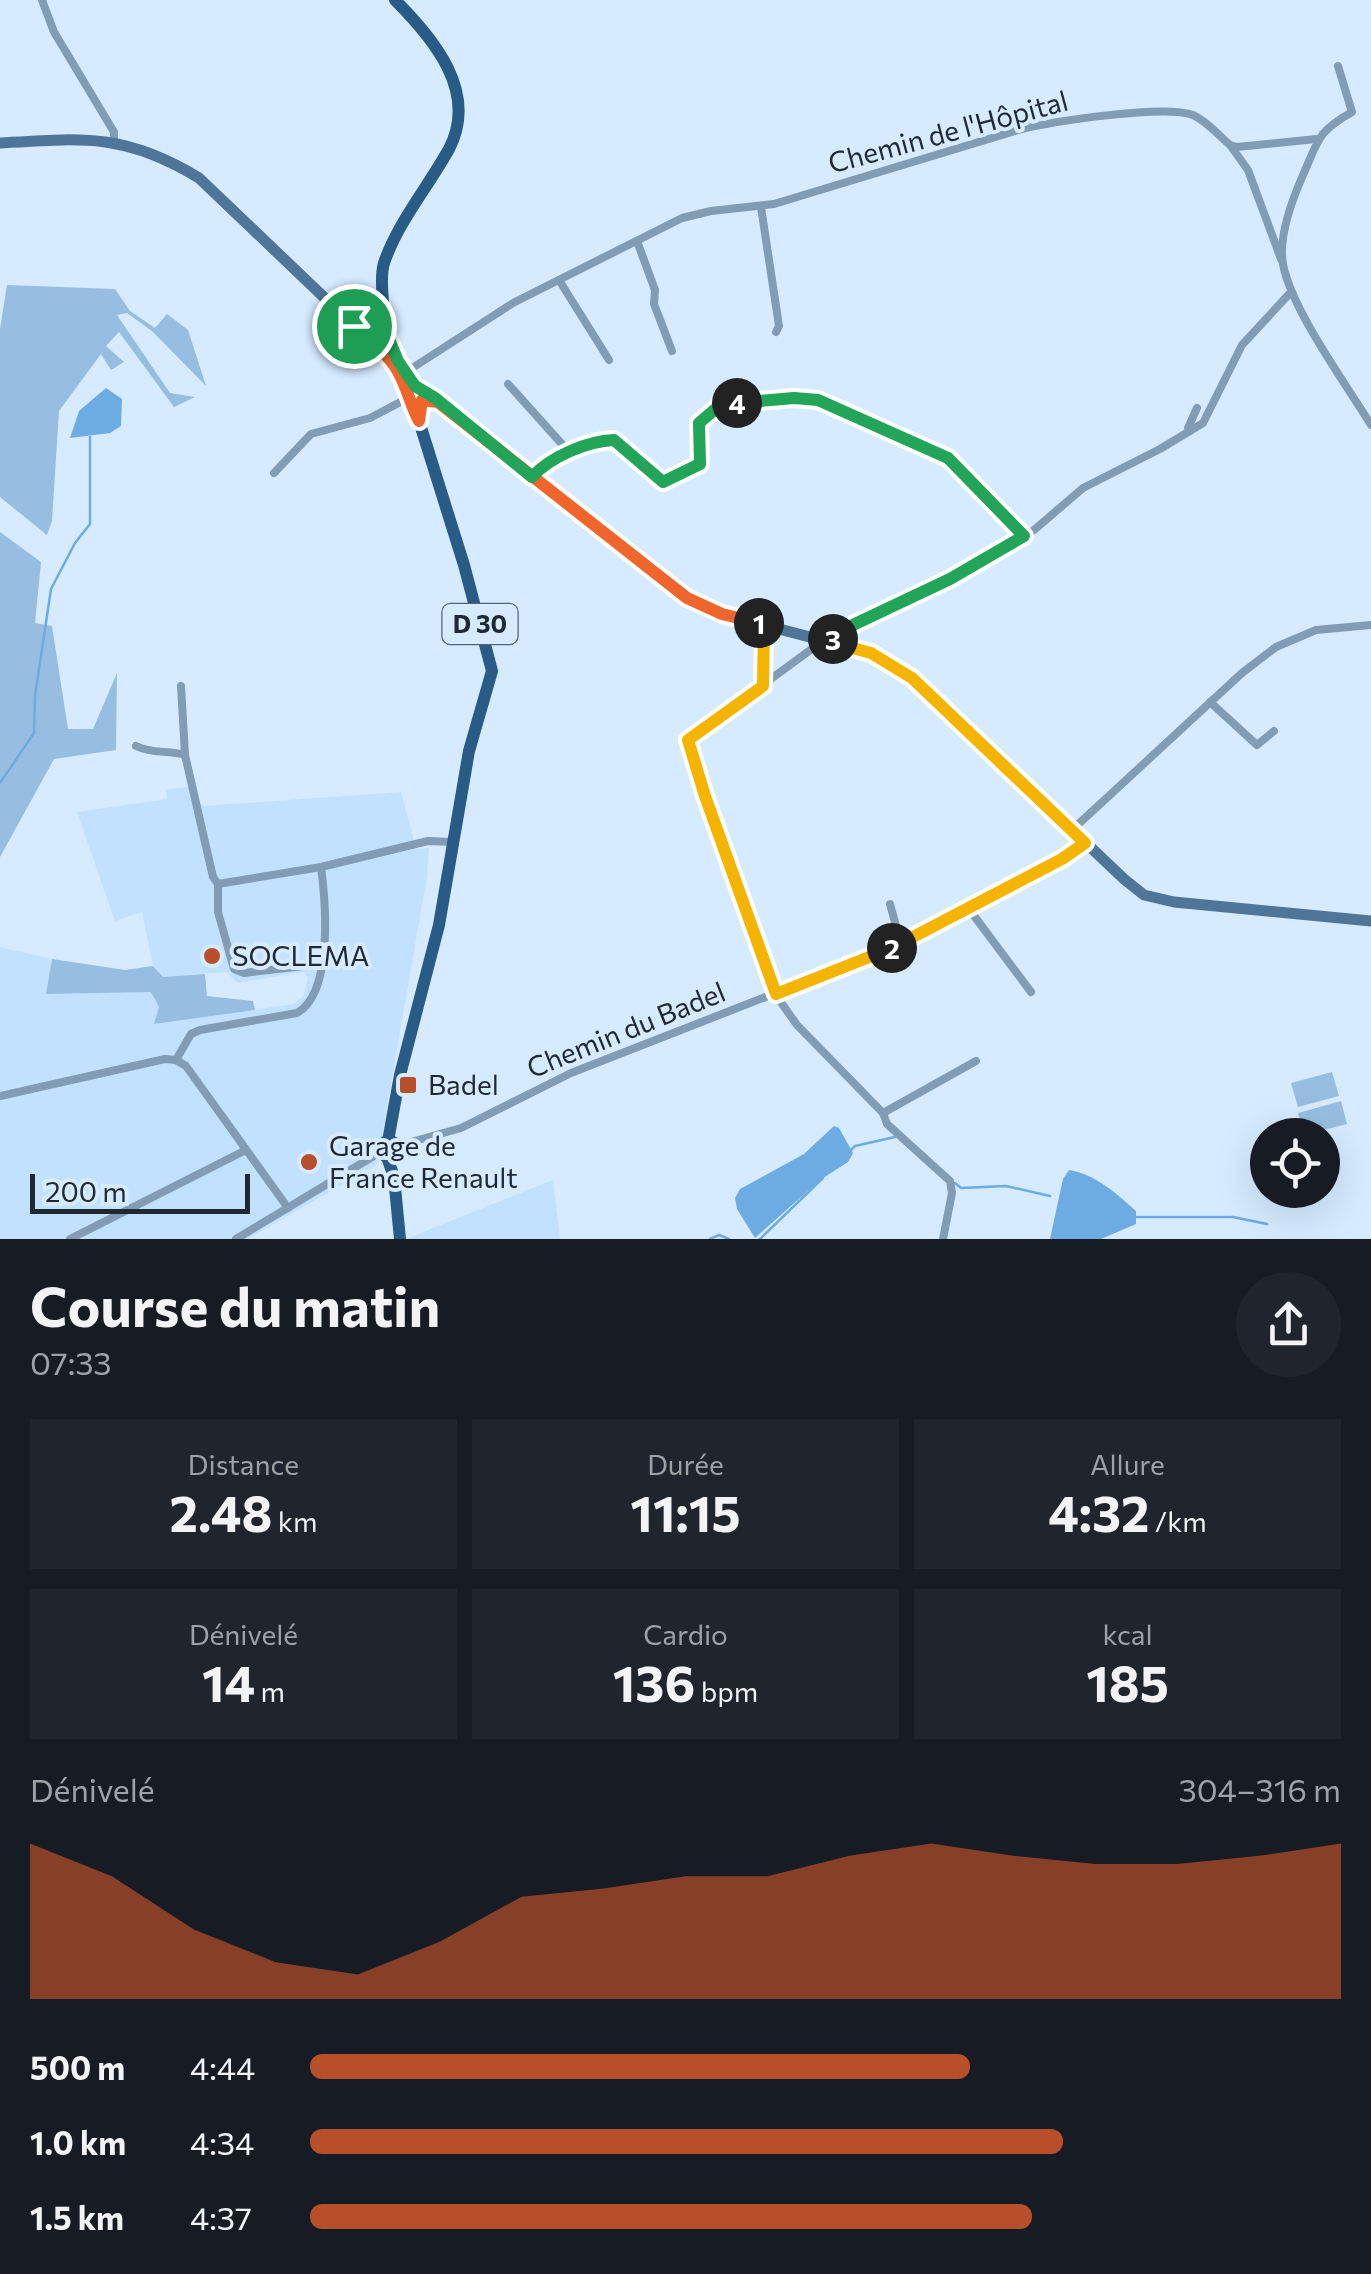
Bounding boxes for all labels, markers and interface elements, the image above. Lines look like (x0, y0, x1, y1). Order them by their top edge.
street label: Chemin de l'Hôpital (824, 83, 1071, 179)
pin (312, 284, 397, 369)
icon: arrive (327, 299, 382, 354)
pin: 4 (712, 378, 762, 428)
text: 4 (728, 386, 746, 420)
pin: 1 (734, 598, 784, 648)
road number: D 30 (442, 604, 518, 644)
text: 1 (753, 606, 765, 640)
pin: 3 (808, 614, 858, 664)
text: 3 (825, 622, 841, 656)
pin: 2 (867, 923, 917, 973)
text: 2 (884, 931, 900, 965)
place label: SOCLEMA (232, 938, 369, 972)
marker: SOCLEMA (201, 945, 223, 967)
street label: Chemin du Badel (521, 974, 730, 1084)
place label: Badel (428, 1067, 499, 1101)
marker: Badel (397, 1074, 419, 1096)
map controls (1250, 1118, 1340, 1208)
button: locate (1250, 1118, 1340, 1208)
place label: Garage de France Renault (329, 1128, 518, 1194)
marker: Garage de France Renault (298, 1151, 320, 1173)
scale bar (30, 1169, 250, 1214)
text: 200 m (45, 1174, 127, 1208)
text: Course du matin (30, 1271, 440, 1338)
button: share (1236, 1272, 1341, 1377)
text: 07:33 (30, 1342, 112, 1382)
text: Distance (188, 1447, 299, 1481)
text: Durée (647, 1447, 724, 1481)
text: Allure (1090, 1447, 1165, 1481)
text: 2.48 (170, 1481, 272, 1542)
text: 11:15 (630, 1481, 741, 1542)
text: 4:32 (1048, 1481, 1149, 1542)
text: km (272, 1504, 317, 1538)
text: /km (1149, 1504, 1207, 1538)
text: Dénivelé (189, 1617, 298, 1651)
text: Cardio (643, 1617, 728, 1651)
text: kcal (1102, 1617, 1153, 1651)
text: 14 (202, 1651, 255, 1712)
text: 136 (613, 1651, 695, 1712)
text: 185 (1086, 1651, 1169, 1712)
text: m (255, 1674, 285, 1708)
text: bpm (695, 1674, 758, 1708)
text: Dénivelé (30, 1769, 155, 1809)
text: 304–316 m (1178, 1769, 1341, 1809)
text: 500 m (30, 2047, 125, 2087)
text: 4:44 (190, 2047, 255, 2087)
text: 1.0 km (30, 2122, 126, 2162)
text: 4:34 (190, 2122, 254, 2162)
text: 1.5 km (30, 2197, 124, 2237)
text: 4:37 (190, 2197, 252, 2237)

